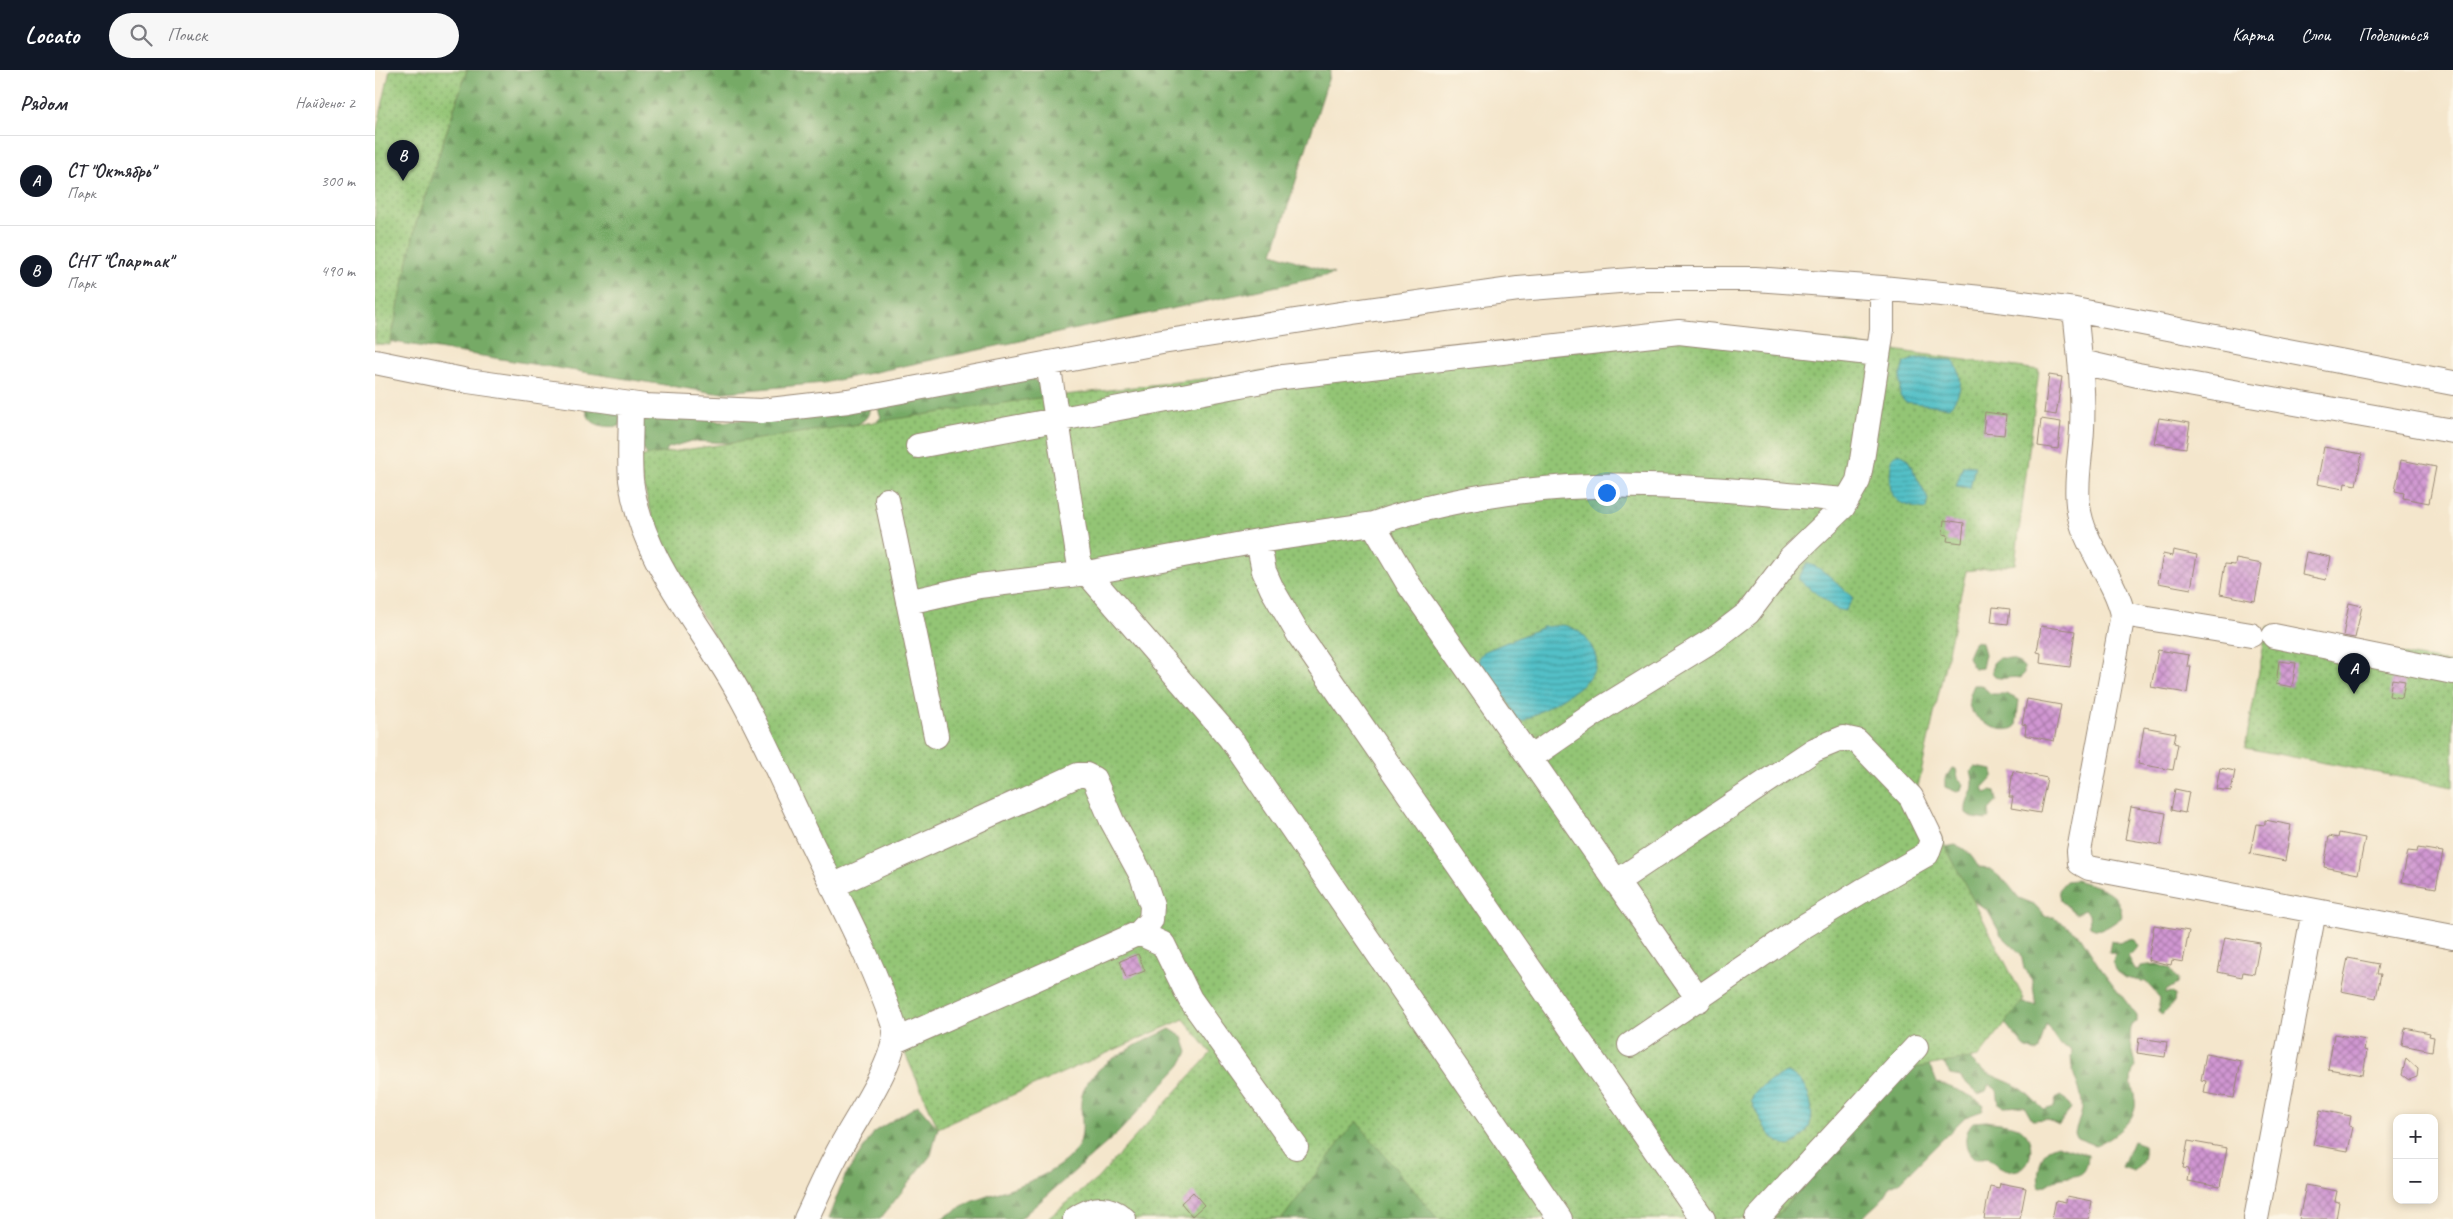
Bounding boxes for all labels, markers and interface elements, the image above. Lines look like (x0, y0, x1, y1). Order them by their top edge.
search box (109, 13, 459, 58)
text: Locato (25, 20, 79, 50)
icon: search (127, 21, 155, 49)
text: Поиск (167, 23, 207, 47)
text: Карта (2232, 24, 2273, 46)
text: Слои (2301, 24, 2330, 46)
text: Поделиться (2358, 24, 2428, 46)
text: Рядом (20, 90, 67, 116)
text: Найдено: 2 (295, 93, 355, 113)
pin: B (387, 140, 419, 181)
text: СТ "Октябрь" (67, 159, 155, 183)
text: A (32, 171, 40, 191)
text: 300 m (321, 171, 355, 191)
text: Парк (67, 183, 96, 203)
text: СНТ "Спартак" (67, 249, 173, 273)
text: B (32, 261, 40, 281)
text: 490 m (321, 261, 355, 281)
text: Парк (67, 273, 96, 293)
your location (1594, 480, 1620, 506)
pin: A (2338, 653, 2370, 694)
map controls (2393, 1114, 2438, 1204)
button: + (2393, 1114, 2438, 1159)
button: − (2393, 1159, 2438, 1204)

